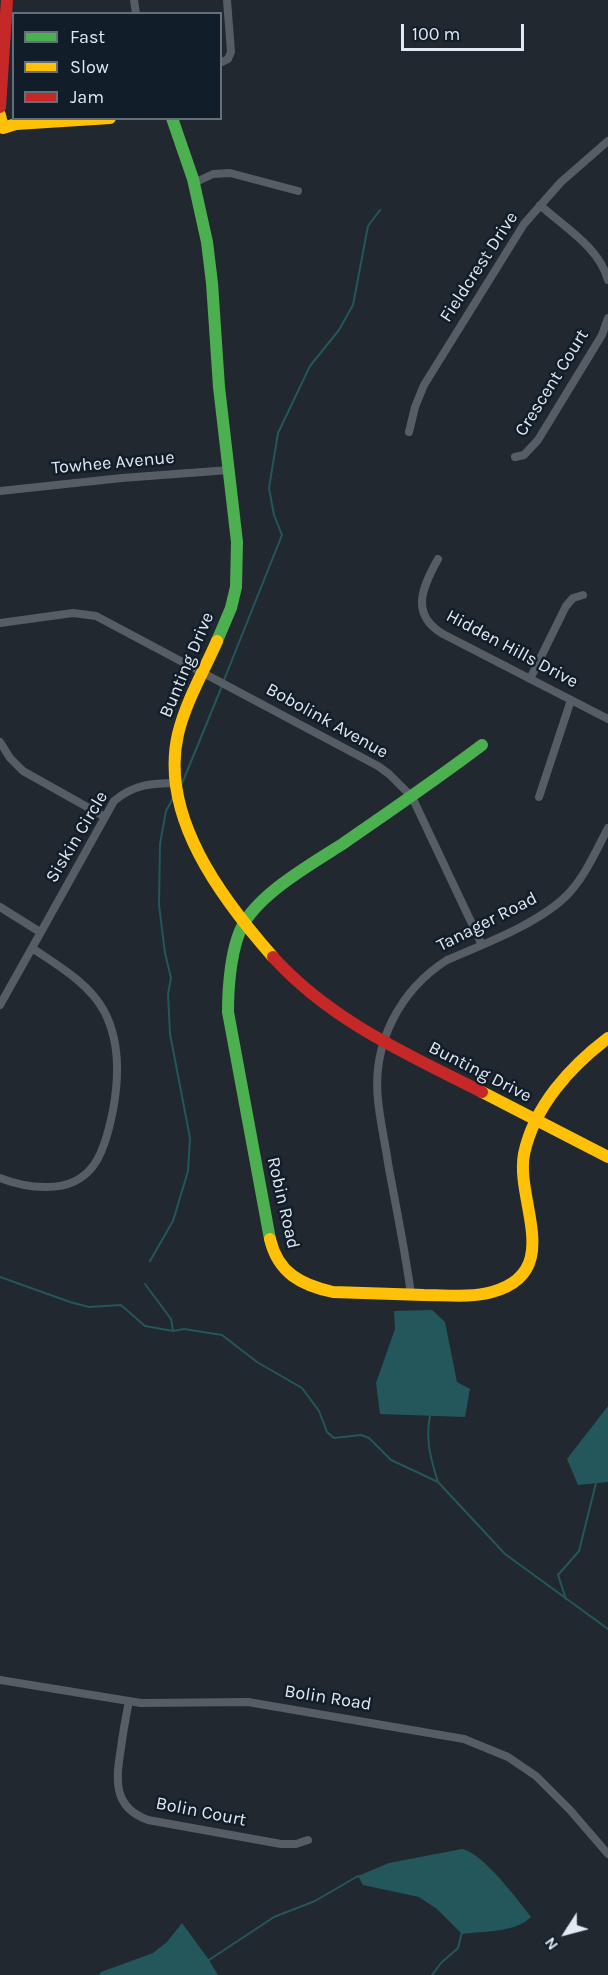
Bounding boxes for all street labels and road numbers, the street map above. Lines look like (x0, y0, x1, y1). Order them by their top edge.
street label: Fieldcrest Drive (435, 208, 523, 326)
street label: Crescent Court (511, 326, 593, 440)
street label: Towhee Avenue (51, 447, 175, 479)
street label: Hidden Hills Drive (442, 605, 582, 693)
street label: Bunting Drive (155, 609, 219, 721)
street label: Bobolink Avenue (262, 678, 392, 764)
street label: Siskin Circle (41, 787, 113, 887)
street label: Tanager Road (433, 887, 541, 957)
street label: Bunting Drive (425, 1037, 535, 1107)
street label: Robin Road (262, 1155, 304, 1251)
street label: Bolin Road (283, 1680, 373, 1716)
street label: Bolin Court (154, 1793, 248, 1831)

